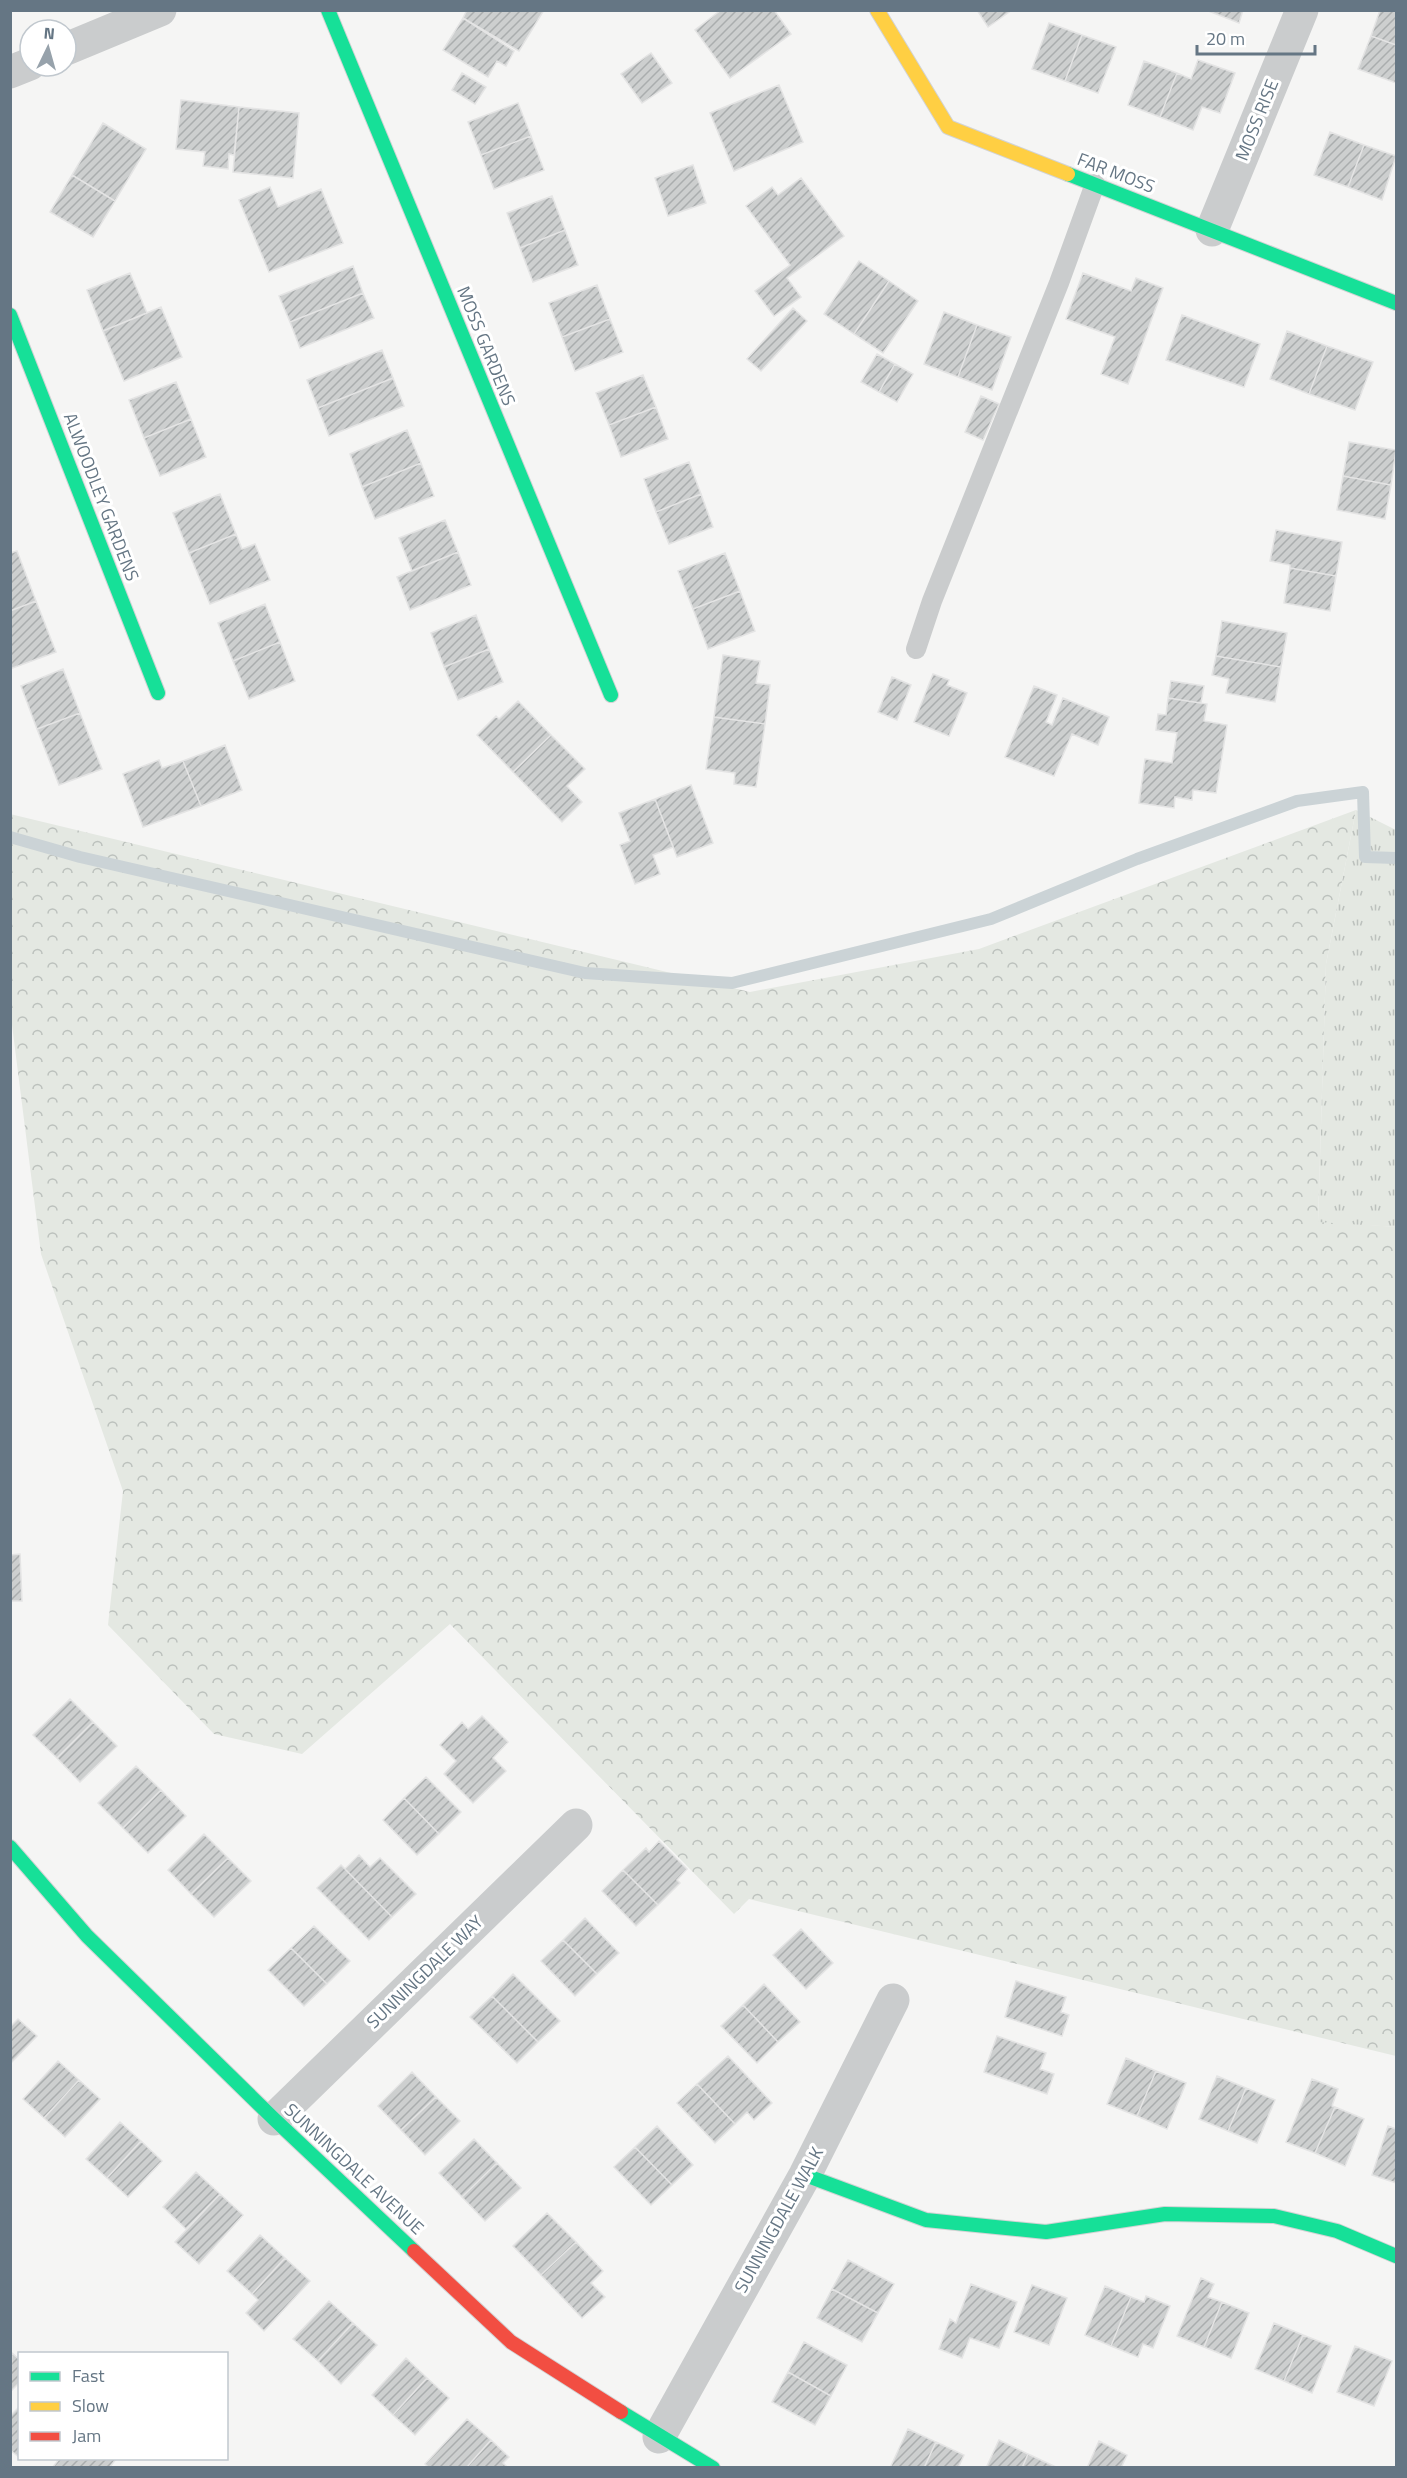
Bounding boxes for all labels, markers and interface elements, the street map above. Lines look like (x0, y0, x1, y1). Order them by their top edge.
north arrow (18, 18, 78, 78)
scale bar (1197, 18, 1316, 56)
text: N (43, 21, 56, 45)
text: 20 m (1206, 25, 1245, 52)
street label: MOSS RISE (1228, 75, 1285, 165)
street label: FAR MOSS (1073, 145, 1159, 200)
street label: MOSS GARDENS (450, 282, 523, 410)
street label: ALWOODLEY GARDENS (57, 409, 146, 585)
street label: SUNNINGDALE WAY (360, 1909, 489, 2035)
street label: SUNNINGDALE AVENUE (278, 2097, 430, 2241)
street label: SUNNINGDALE WALK (727, 2142, 830, 2298)
legend (18, 2352, 228, 2460)
text: Fast (72, 2362, 105, 2389)
text: Slow (72, 2392, 109, 2419)
text: Jam (72, 2422, 101, 2449)

